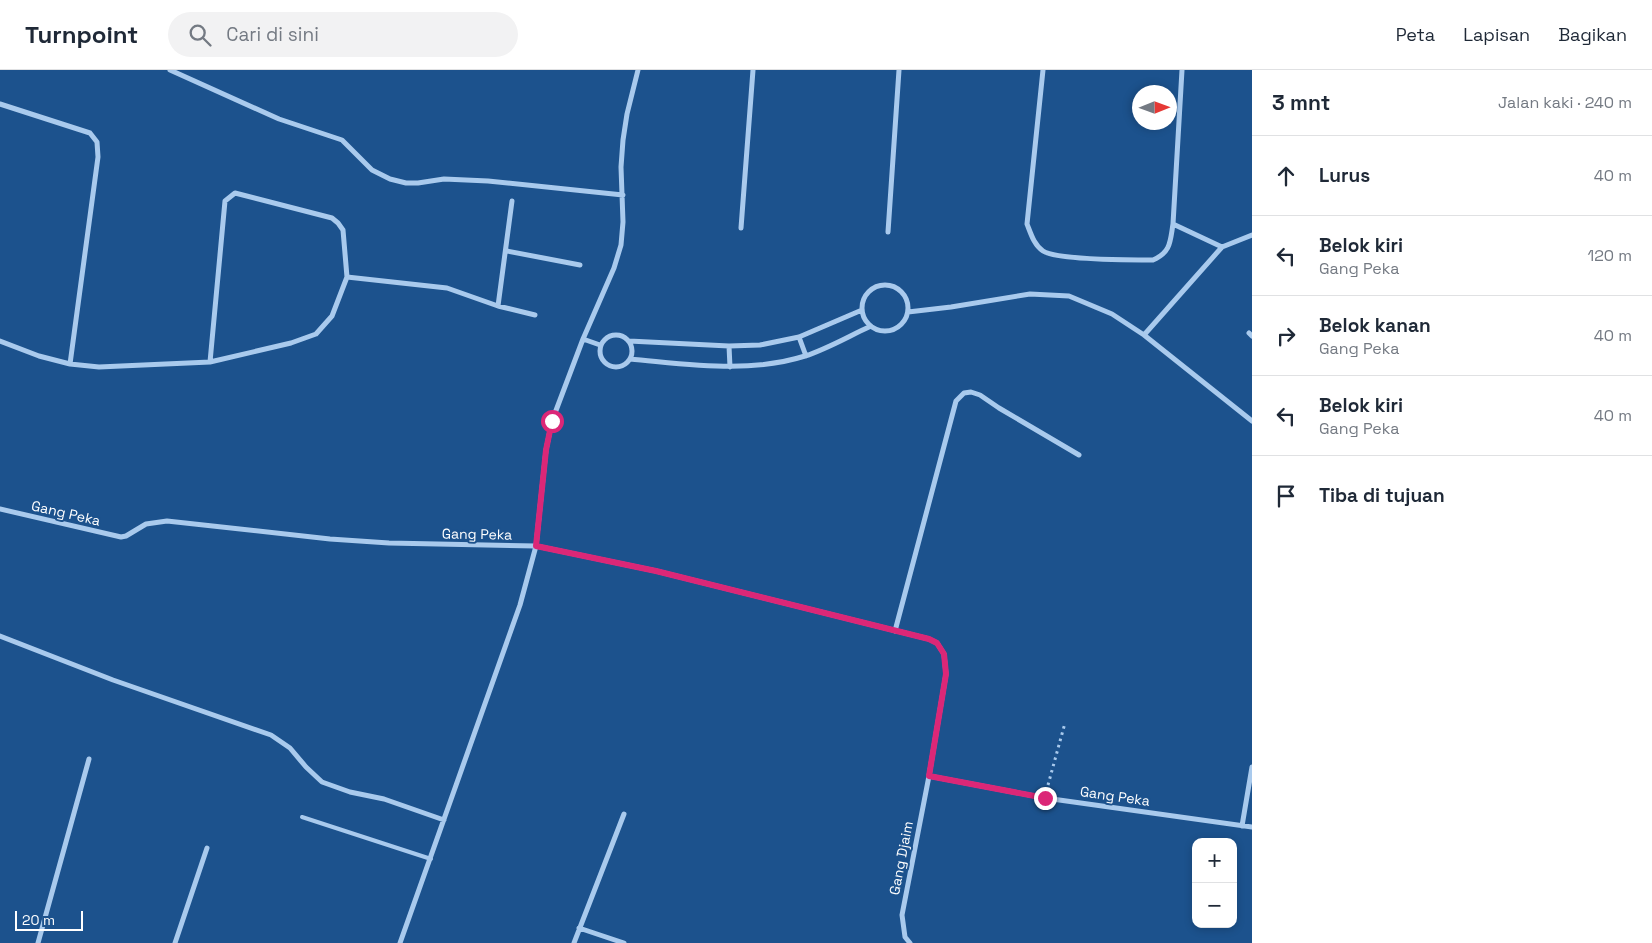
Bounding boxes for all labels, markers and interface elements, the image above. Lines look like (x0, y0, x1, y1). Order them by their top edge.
search box (168, 12, 518, 57)
text: Turnpoint (25, 19, 138, 50)
icon: search (186, 21, 214, 49)
text: Cari di sini (226, 22, 319, 47)
text: Peta (1396, 23, 1435, 46)
text: Lapisan (1463, 23, 1530, 46)
text: Bagikan (1558, 23, 1627, 46)
north arrow (1132, 85, 1177, 130)
text: 3 mnt (1272, 89, 1330, 116)
text: Jalan kaki · 240 m (1498, 92, 1632, 113)
icon: ahead (1272, 162, 1300, 190)
text: Lurus (1319, 163, 1370, 188)
text: 40 m (1594, 165, 1632, 186)
text: Belok kiri (1319, 233, 1403, 258)
icon: left (1272, 242, 1300, 270)
text: 120 m (1588, 245, 1632, 266)
text: Gang Peka (1319, 258, 1399, 279)
text: Belok kanan (1319, 313, 1431, 338)
icon: right (1272, 322, 1300, 350)
text: 40 m (1594, 325, 1632, 346)
text: Gang Peka (1319, 338, 1399, 359)
text: Belok kiri (1319, 393, 1403, 418)
icon: left (1272, 402, 1300, 430)
text: 40 m (1594, 405, 1632, 426)
route start (541, 410, 564, 433)
text: Gang Peka (1319, 418, 1399, 439)
icon: arrive (1272, 482, 1300, 510)
text: Tiba di tujuan (1319, 483, 1445, 508)
street label: Gang Peka (30, 496, 102, 530)
street label: Gang Peka (442, 524, 512, 544)
street label: Gang Peka (1079, 782, 1151, 810)
route end (1034, 787, 1057, 810)
street label: Gang Djaim (885, 820, 917, 896)
map controls (1192, 838, 1237, 928)
button: + (1192, 838, 1237, 883)
button: − (1192, 883, 1237, 928)
scale bar (15, 908, 82, 931)
text: 20 m (22, 911, 55, 929)

